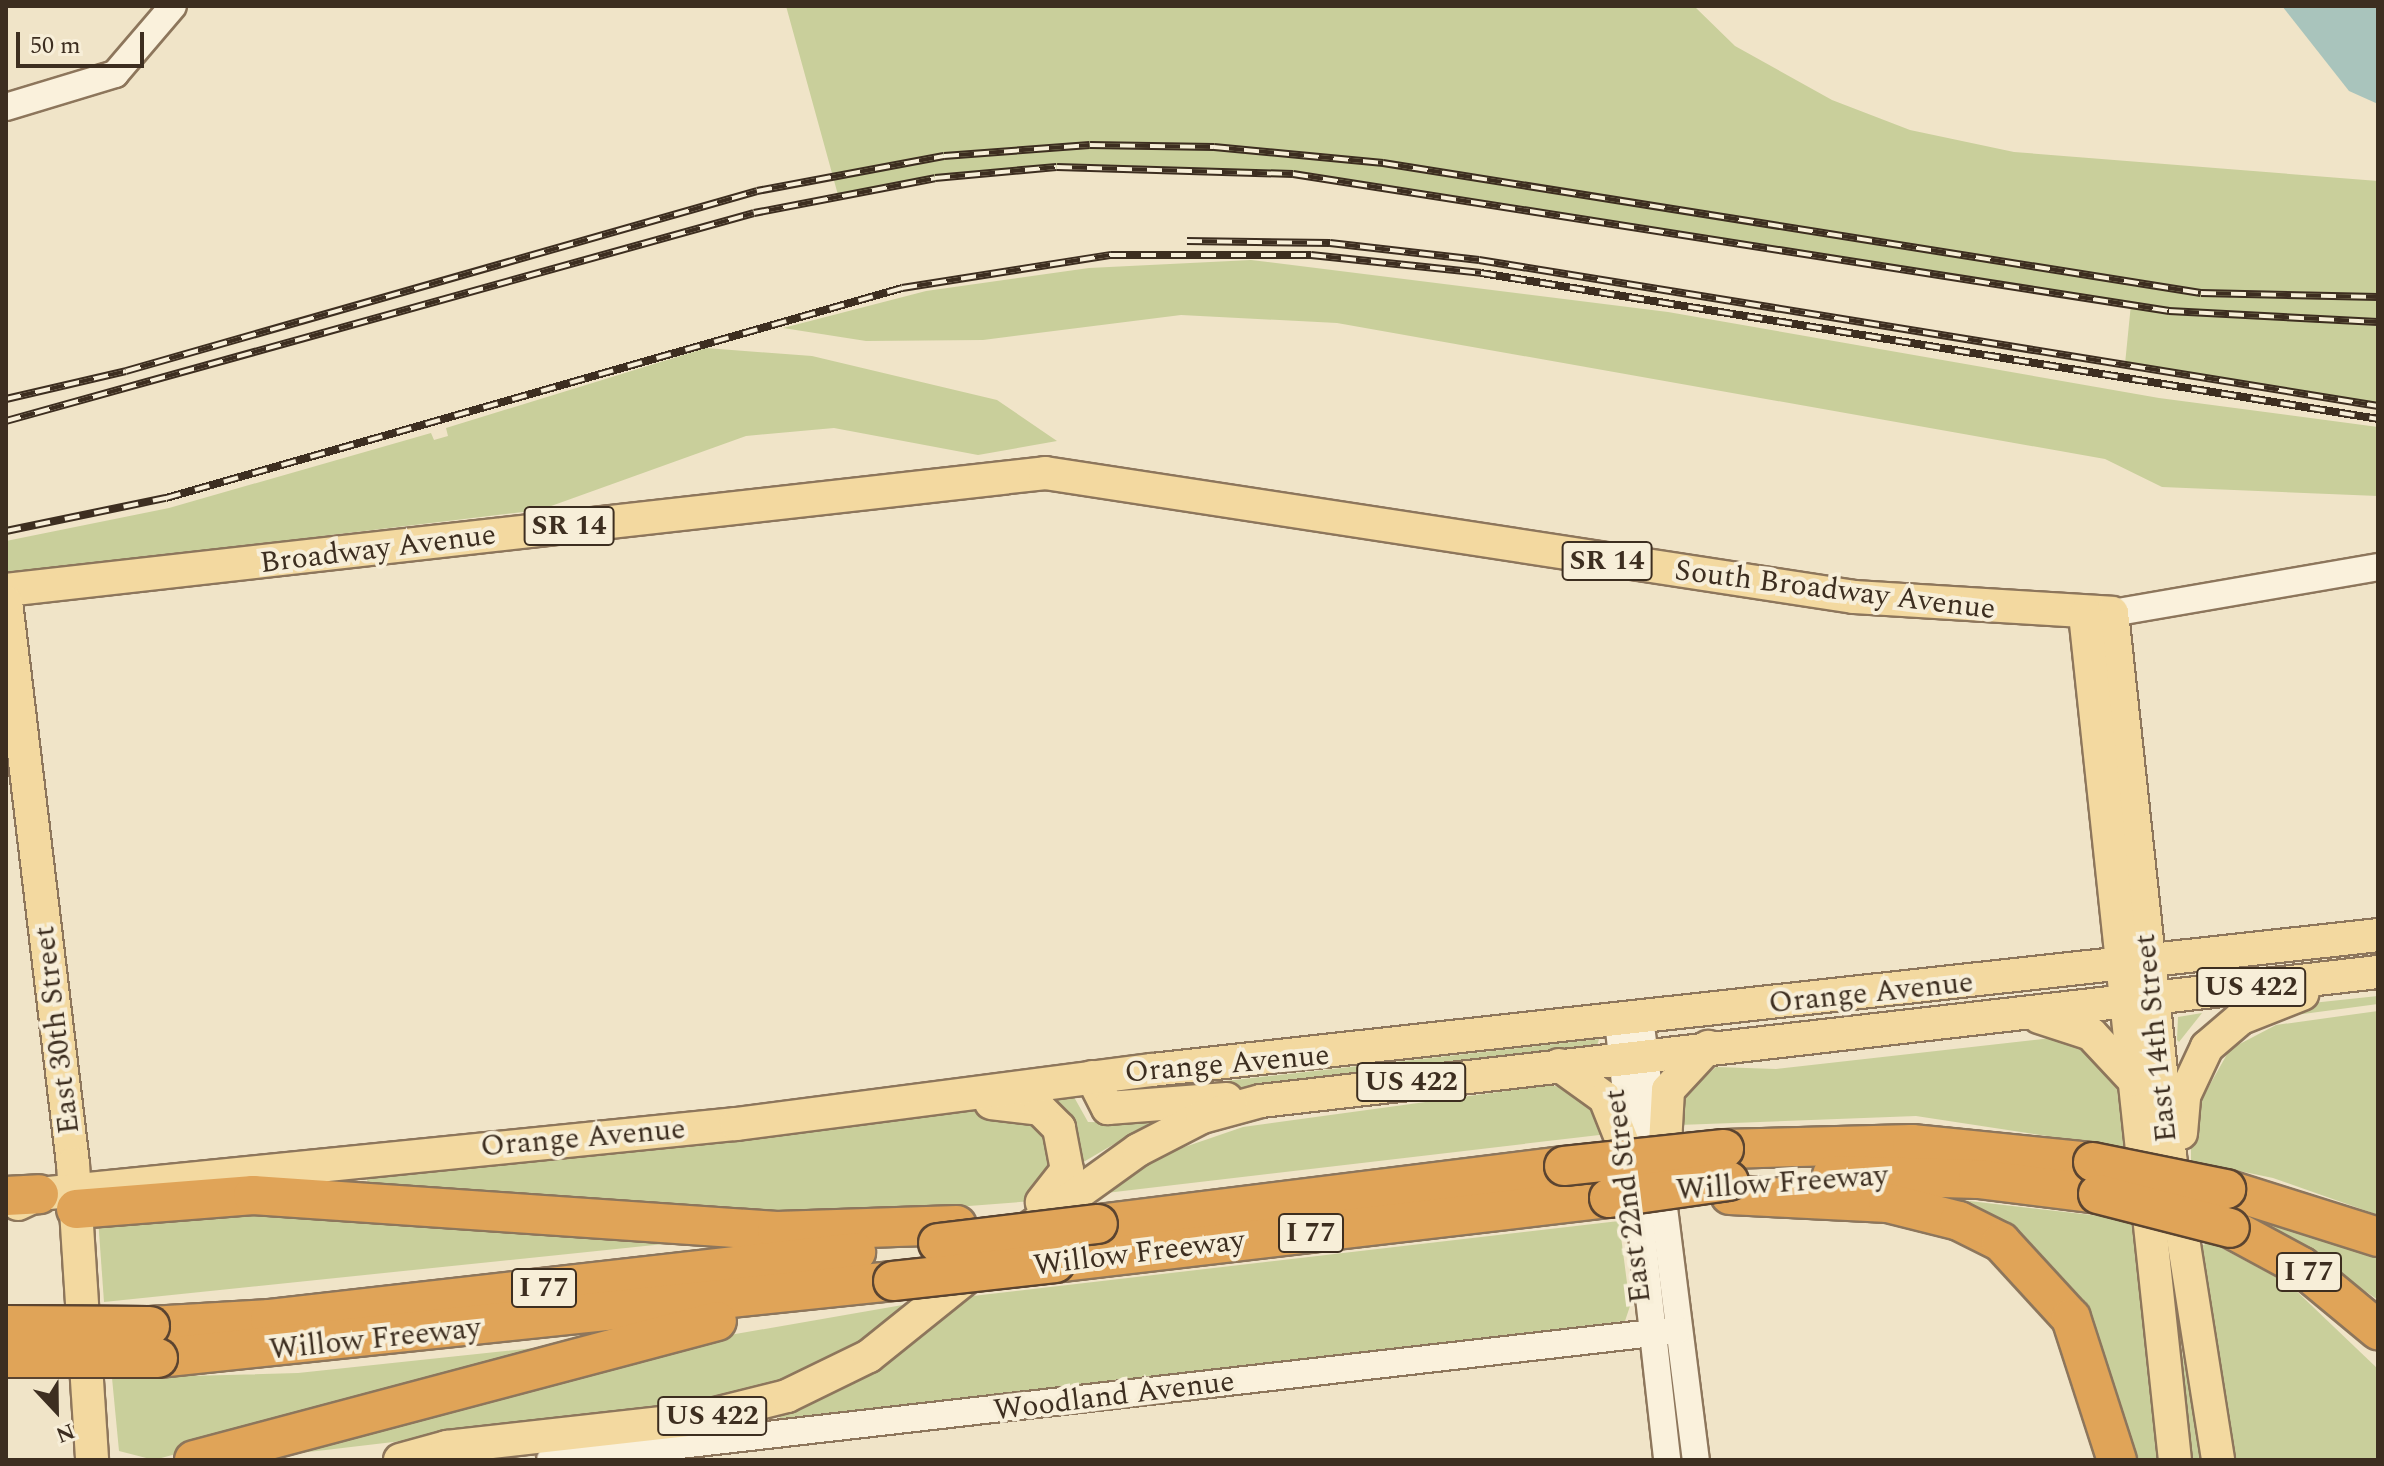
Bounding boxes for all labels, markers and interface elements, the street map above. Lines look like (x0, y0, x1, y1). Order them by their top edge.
scale bar (20, 16, 148, 66)
text: 50 m (30, 28, 81, 64)
road number: SR 14 (523, 502, 615, 550)
street label: Broadway Avenue (258, 517, 498, 581)
road number: SR 14 (1561, 537, 1653, 585)
street label: South Broadway Avenue (1673, 552, 1997, 628)
street label: East 30th Street (26, 924, 88, 1136)
street label: East 14th Street (2127, 932, 2185, 1144)
road number: US 422 (2195, 963, 2307, 1011)
street label: Orange Avenue (1767, 964, 1975, 1022)
street label: Orange Avenue (1123, 1037, 1331, 1091)
road number: US 422 (1355, 1058, 1467, 1106)
street label: East 22nd Street (1597, 1087, 1659, 1305)
street label: Orange Avenue (479, 1111, 687, 1165)
street label: Willow Freeway (1675, 1158, 1889, 1208)
road number: I 77 (1277, 1209, 1345, 1257)
street label: Willow Freeway (1031, 1222, 1247, 1284)
road number: I 77 (2275, 1248, 2343, 1296)
road number: I 77 (510, 1264, 578, 1312)
street label: Willow Freeway (267, 1310, 483, 1368)
street label: Woodland Avenue (991, 1363, 1237, 1429)
north arrow (16, 1370, 96, 1450)
road number: US 422 (656, 1392, 768, 1440)
text: N (51, 1414, 80, 1451)

